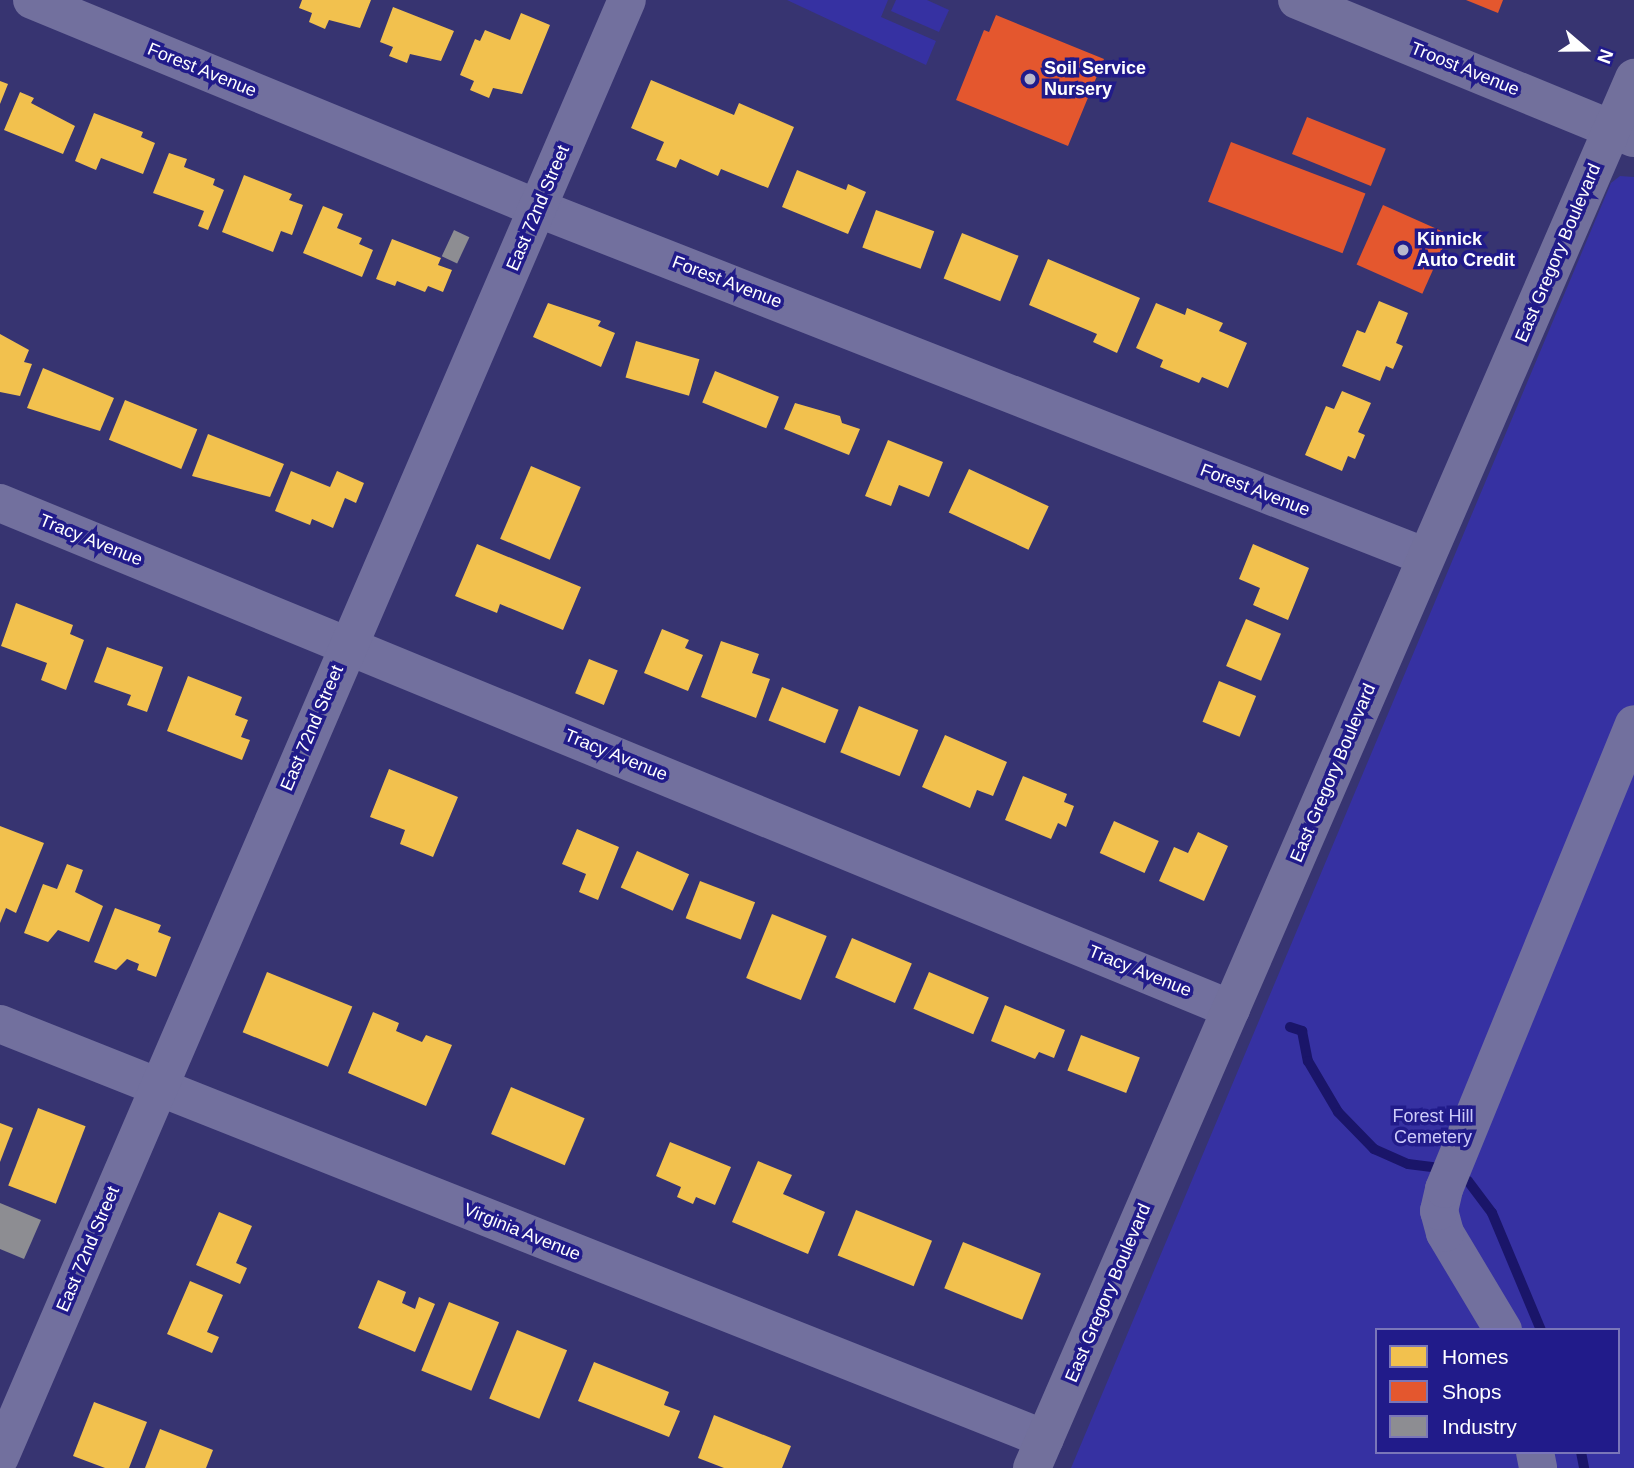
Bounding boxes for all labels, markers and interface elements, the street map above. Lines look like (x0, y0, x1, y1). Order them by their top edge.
north arrow (1550, 14, 1620, 84)
street label: Troost Avenue (1407, 37, 1523, 101)
street label: Forest Avenue (144, 38, 260, 102)
text: N (1593, 46, 1617, 66)
place label: Soil Service Nursery (1044, 58, 1146, 100)
marker: Soil Service Nursery (1022, 71, 1038, 87)
street label: East 72nd Street (502, 142, 574, 274)
street label: East Gregory Boulevard (1511, 160, 1605, 346)
place label: Kinnick Auto Credit (1417, 229, 1515, 272)
marker: Kinnick Auto Credit (1395, 242, 1411, 258)
street label: Forest Avenue (669, 251, 785, 313)
street label: Forest Avenue (1197, 459, 1313, 521)
street label: Tracy Avenue (36, 509, 146, 571)
street label: East 72nd Street (276, 662, 348, 794)
street label: East Gregory Boulevard (1286, 680, 1380, 866)
street label: Tracy Avenue (561, 724, 671, 786)
street label: Tracy Avenue (1085, 940, 1195, 1002)
park label: Forest Hill Cemetery (1392, 1106, 1474, 1148)
street label: East 72nd Street (52, 1183, 124, 1315)
street label: Virginia Avenue (460, 1198, 584, 1266)
street label: East Gregory Boulevard (1061, 1200, 1155, 1386)
legend (1375, 1328, 1620, 1454)
text: Homes (1442, 1345, 1509, 1368)
text: Shops (1442, 1380, 1502, 1403)
text: Industry (1442, 1415, 1517, 1438)

